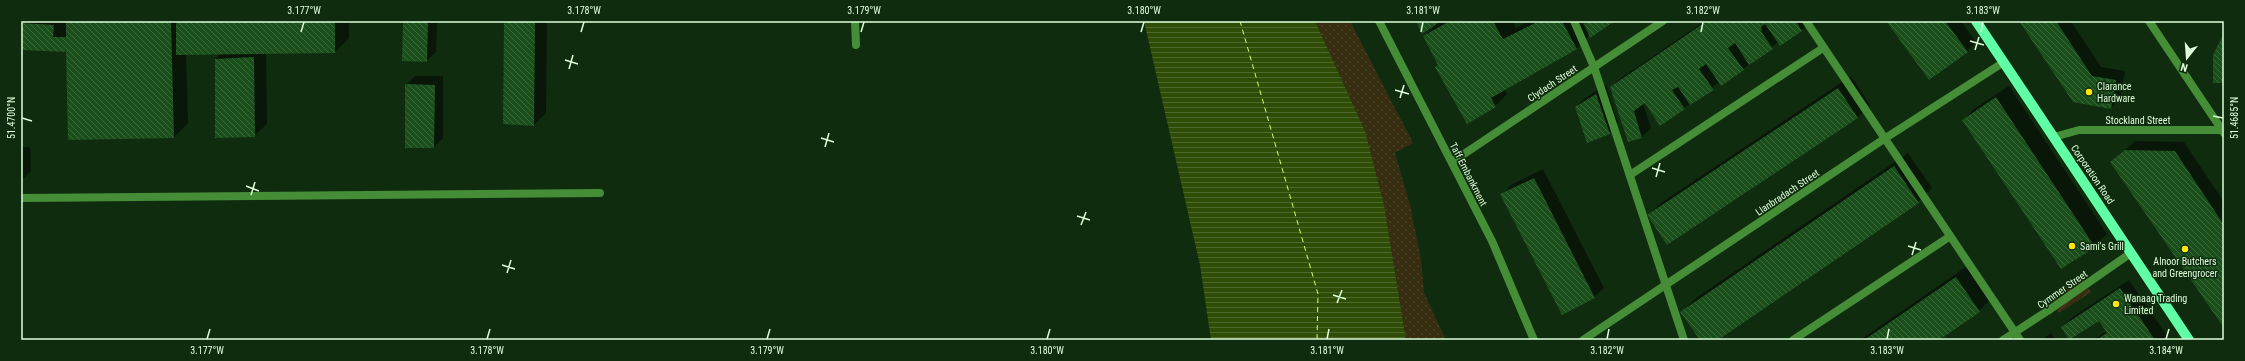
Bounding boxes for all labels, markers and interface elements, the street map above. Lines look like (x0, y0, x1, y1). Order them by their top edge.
text: 3.177°W (287, 5, 321, 16)
text: 3.178°W (567, 5, 601, 16)
text: 3.179°W (847, 5, 881, 16)
text: 3.180°W (1127, 5, 1161, 16)
text: 3.181°W (1406, 5, 1440, 16)
text: 3.182°W (1686, 5, 1720, 16)
text: 3.183°W (1966, 5, 2000, 16)
north arrow (2167, 38, 2207, 78)
text: N (2179, 60, 2189, 74)
street label: Clydach Street (1526, 63, 1579, 104)
place label: Clarance Hardware (2097, 81, 2135, 104)
marker: Clarance Hardware (2084, 87, 2094, 97)
text: 51.4700°N (6, 97, 17, 139)
text: 51.4685°N (2229, 97, 2240, 139)
street label: Stockland Street (2106, 115, 2170, 126)
street label: Taff Embankment (1448, 141, 1489, 208)
street label: Corporation Road (2069, 143, 2116, 206)
street label: Llanbradach Street (1753, 167, 1821, 218)
marker: Sami's Grill (2067, 241, 2077, 251)
place label: Sami's Grill (2080, 241, 2124, 252)
marker: Alnoor Butchers and Greengrocer (2180, 244, 2190, 254)
place label: Alnoor Butchers and Greengrocer (2152, 256, 2218, 279)
street label: Cymmer Street (2035, 268, 2089, 311)
place label: Wanaag Trading Limited (2124, 293, 2187, 316)
marker: Wanaag Trading Limited (2111, 299, 2121, 309)
text: 3.177°W (190, 345, 224, 356)
text: 3.178°W (470, 345, 504, 356)
text: 3.179°W (750, 345, 784, 356)
text: 3.180°W (1030, 345, 1064, 356)
text: 3.181°W (1310, 345, 1344, 356)
text: 3.182°W (1590, 345, 1624, 356)
text: 3.183°W (1870, 345, 1904, 356)
text: 3.184°W (2149, 345, 2183, 356)

